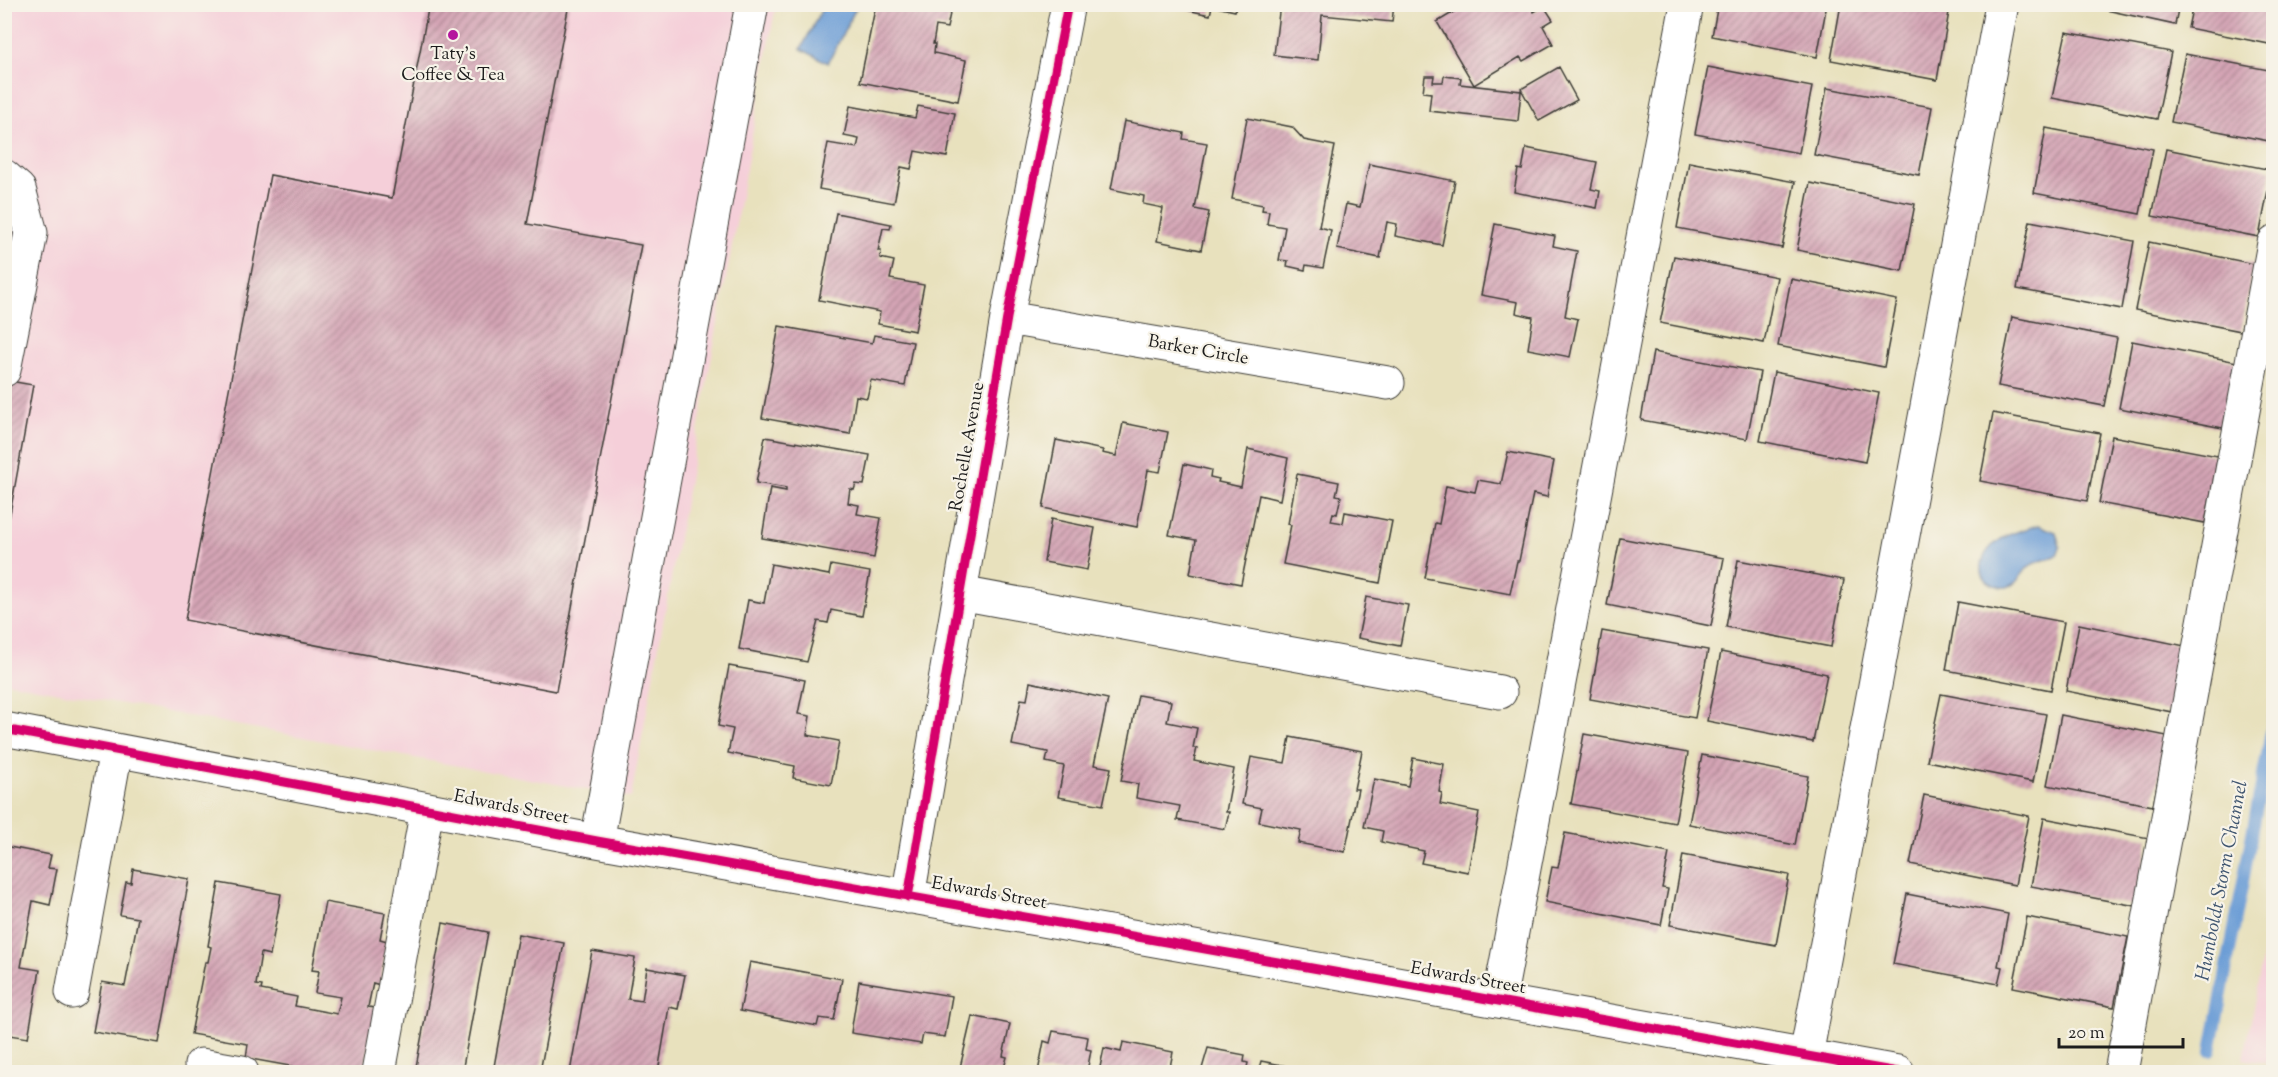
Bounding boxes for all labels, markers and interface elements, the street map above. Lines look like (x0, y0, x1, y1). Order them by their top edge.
marker: Taty's Coffee & Tea (446, 28, 460, 42)
place label: Taty's Coffee & Tea (401, 42, 505, 89)
street label: Barker Circle (1146, 329, 1250, 373)
street label: Rochelle Avenue (944, 380, 992, 514)
water label: Humboldt Storm Channel (2189, 778, 2257, 984)
street label: Edwards Street (451, 784, 571, 832)
street label: Edwards Street (929, 871, 1049, 917)
street label: Edwards Street (1408, 956, 1528, 1002)
scale bar (2059, 1011, 2184, 1049)
text: 20 m (2068, 1021, 2105, 1047)

